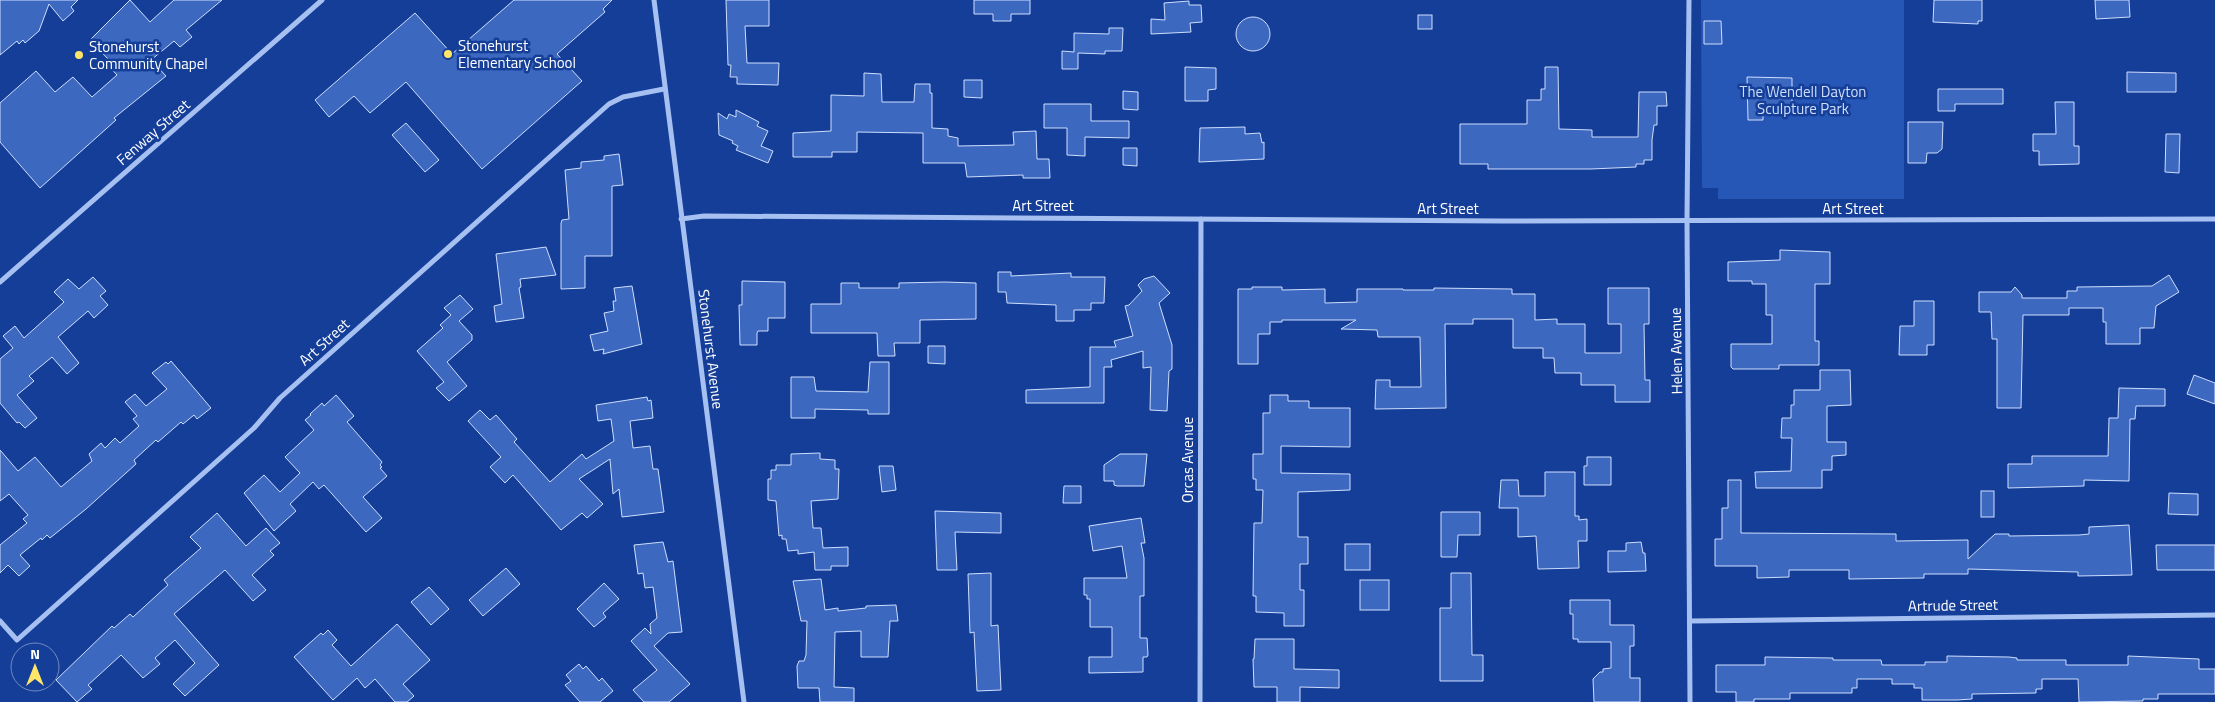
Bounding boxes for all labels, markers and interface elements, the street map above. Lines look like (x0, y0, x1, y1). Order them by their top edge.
place label: Stonehurst Elementary School (458, 34, 576, 74)
place label: Stonehurst Community Chapel (89, 35, 208, 75)
marker: Stonehurst Elementary School (442, 48, 454, 60)
marker: Stonehurst Community Chapel (73, 49, 85, 61)
park label: The Wendell Dayton Sculpture Park (1740, 80, 1866, 120)
street label: Fenway Street (111, 93, 196, 171)
street label: Art Street (1012, 194, 1074, 217)
street label: Art Street (1417, 197, 1479, 220)
street label: Art Street (1822, 197, 1884, 220)
street label: Stonehurst Avenue (692, 288, 730, 410)
street label: Helen Avenue (1664, 307, 1688, 395)
street label: Art Street (293, 312, 355, 371)
street label: Orcas Avenue (1176, 417, 1199, 503)
street label: Artrude Street (1908, 593, 1999, 617)
north arrow (10, 642, 60, 692)
text: N (30, 643, 40, 664)

